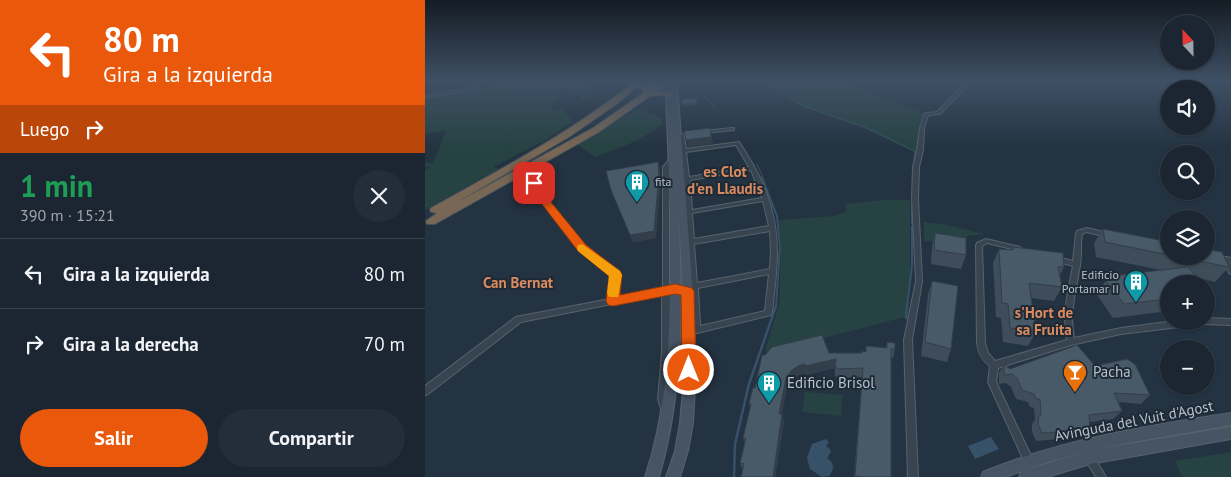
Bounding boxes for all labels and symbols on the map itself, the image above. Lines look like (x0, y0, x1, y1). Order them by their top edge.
north arrow (1160, 15, 1215, 70)
pin (513, 162, 555, 204)
district label: es Clot d'en Llaudis (687, 162, 763, 198)
building icon: fita (624, 169, 650, 203)
place label: fita (655, 174, 672, 189)
place label: Edificio Portamar II (1062, 267, 1119, 296)
building icon: Edificio Portamar II (1123, 269, 1149, 303)
district label: Can Bernat (483, 273, 554, 292)
district label: s'Hort de sa Fruita (1015, 303, 1074, 339)
position arrow (662, 343, 714, 395)
bar icon: Pacha (1062, 359, 1088, 393)
place label: Pacha (1093, 362, 1131, 381)
building icon: Edificio Brisol (756, 370, 782, 404)
place label: Edificio Brisol (787, 373, 875, 392)
street label: Avinguda del Vuit d'Agost (1053, 396, 1215, 445)

